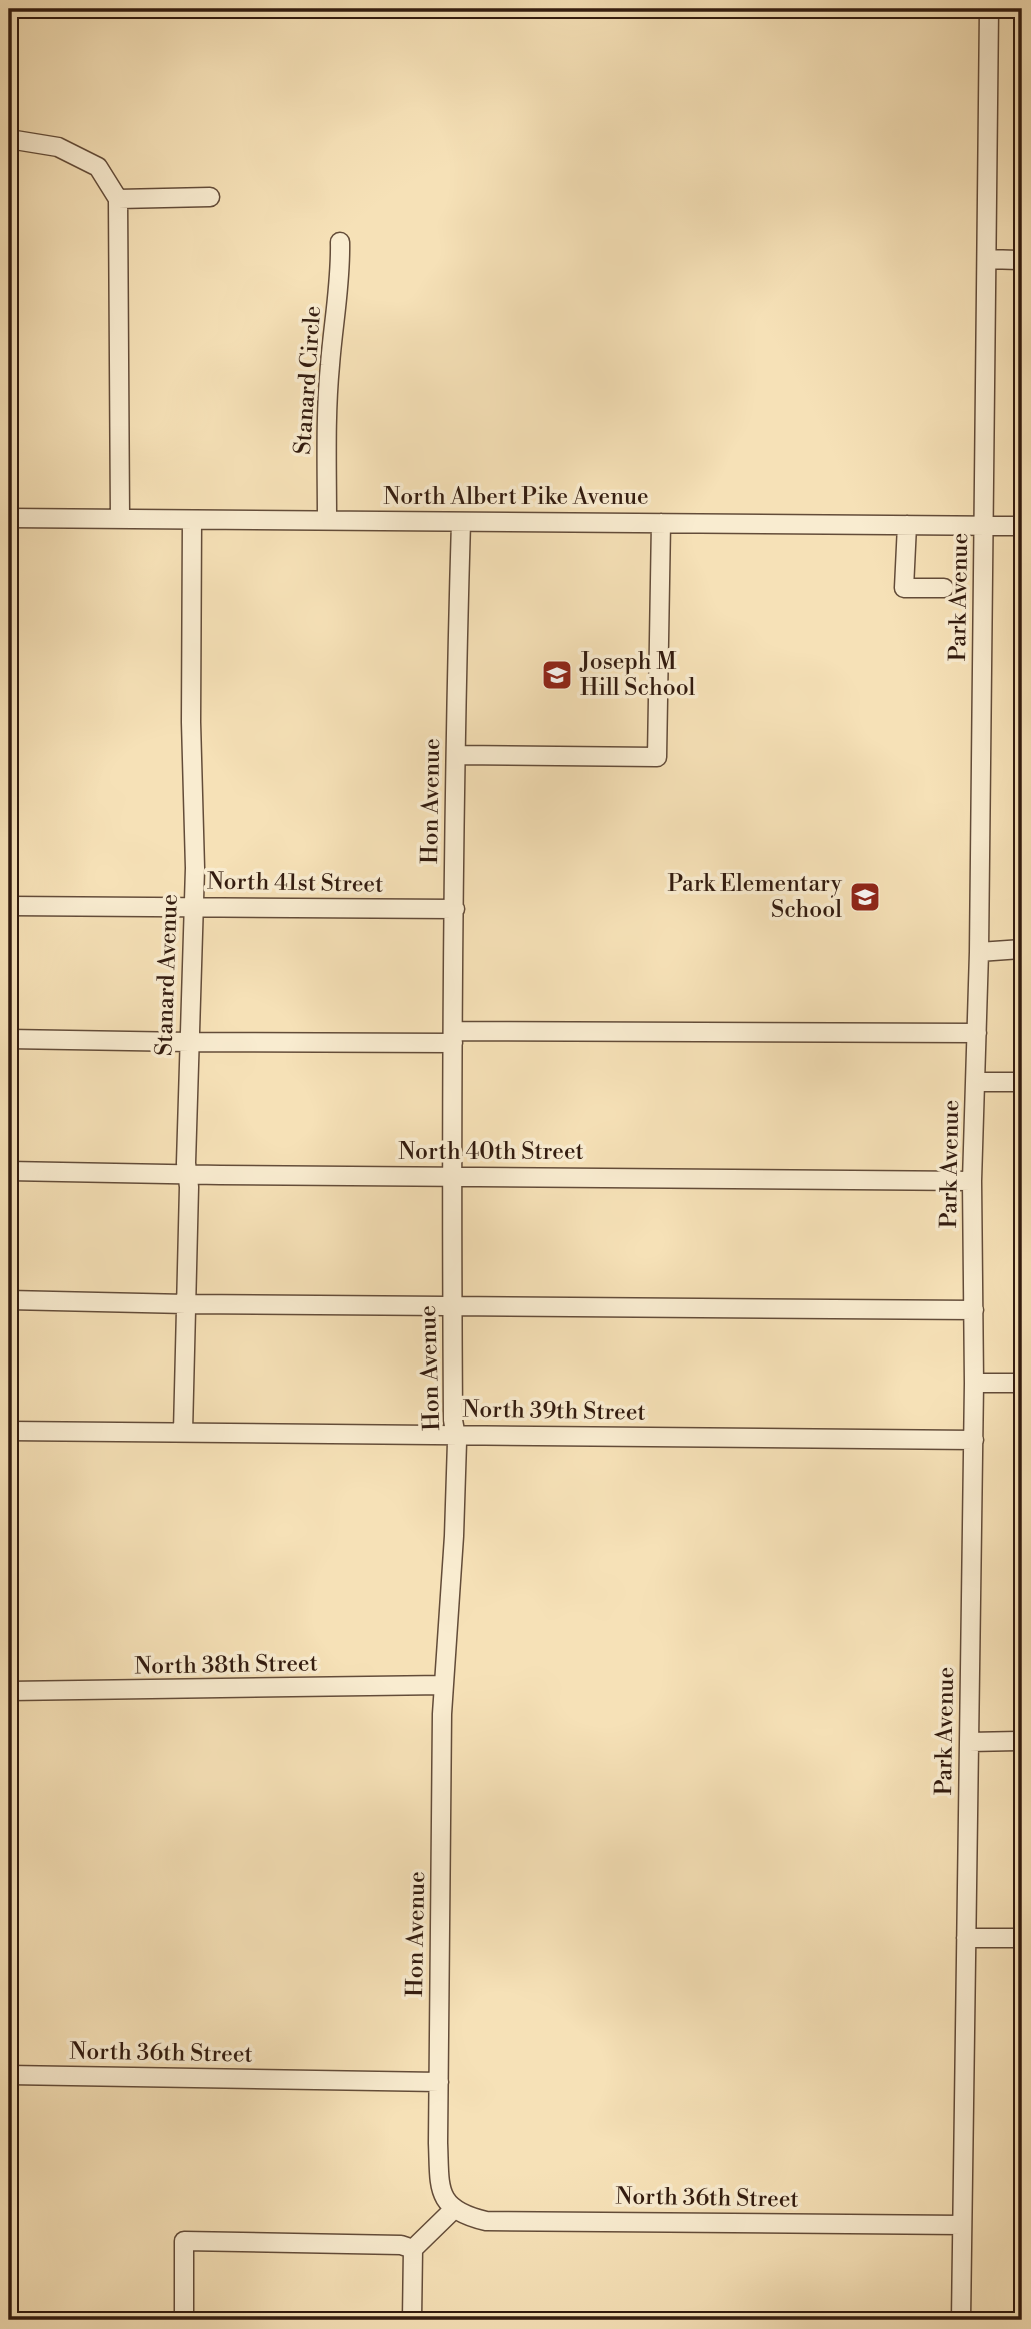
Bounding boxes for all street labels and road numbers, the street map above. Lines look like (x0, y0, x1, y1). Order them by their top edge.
street label: Stanard Circle (289, 305, 327, 455)
street label: North Albert Pike Avenue (383, 483, 649, 511)
street label: Park Avenue (944, 533, 974, 661)
street label: Hon Avenue (416, 738, 446, 864)
street label: North 41st Street (207, 867, 383, 899)
street label: Stanard Avenue (150, 894, 184, 1056)
street label: Park Avenue (935, 1100, 965, 1228)
street label: North 40th Street (398, 1138, 584, 1166)
street label: Hon Avenue (414, 1305, 446, 1431)
street label: North 39th Street (462, 1395, 646, 1427)
street label: North 38th Street (134, 1649, 318, 1681)
street label: Park Avenue (930, 1667, 960, 1795)
street label: Hon Avenue (401, 1871, 431, 1997)
street label: North 36th Street (69, 2037, 253, 2069)
street label: North 36th Street (615, 2182, 799, 2214)

